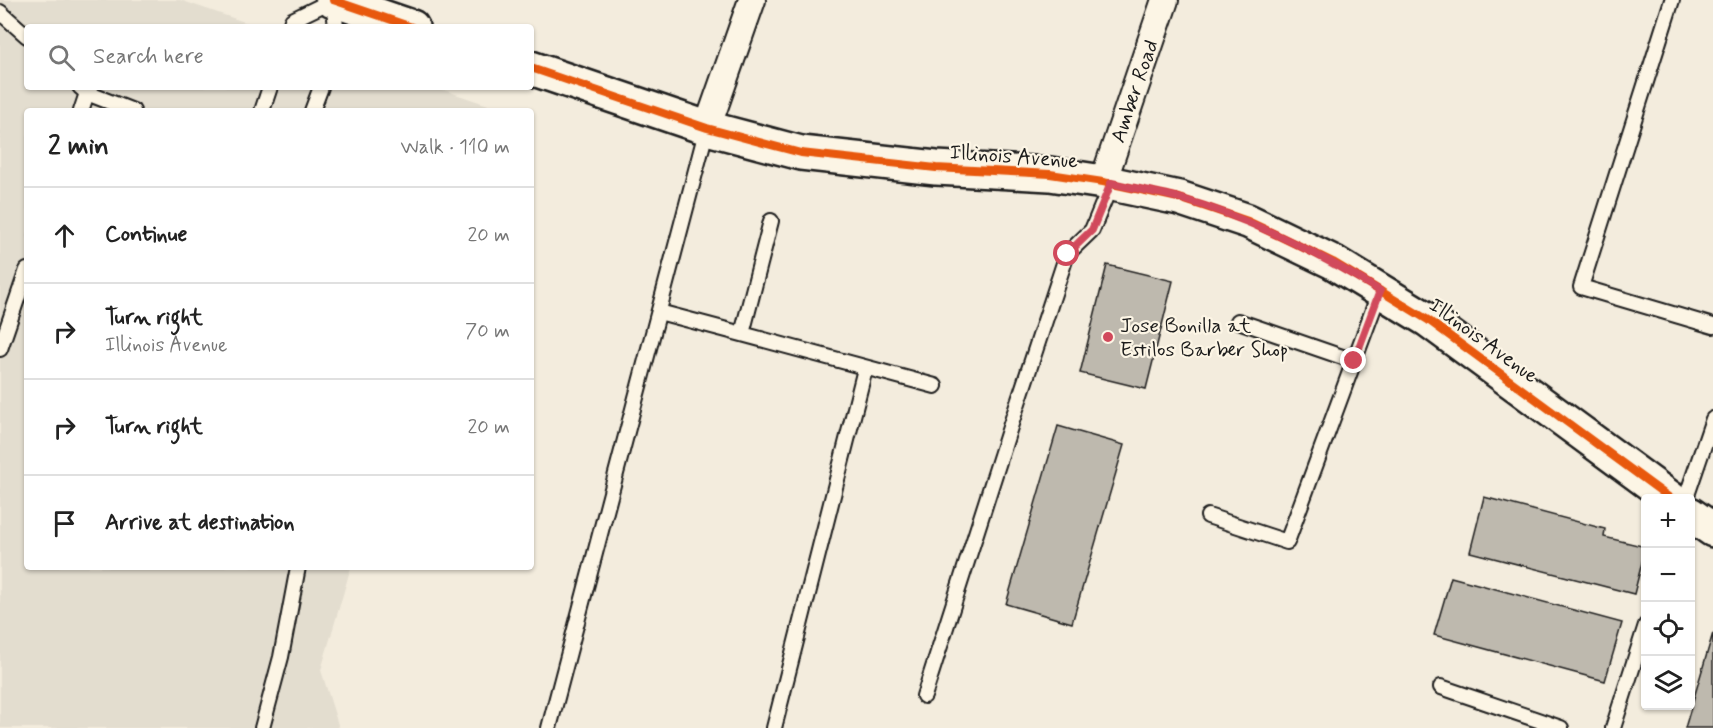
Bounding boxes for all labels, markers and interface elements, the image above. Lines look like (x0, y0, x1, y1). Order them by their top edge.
search box (24, 24, 534, 90)
street label: Amber Road (1104, 36, 1166, 147)
icon: search (45, 41, 78, 74)
text: Search here (93, 43, 204, 71)
text: 2 min (48, 130, 109, 164)
text: Walk · 110 m (401, 134, 510, 161)
street label: Illinois Avenue (949, 139, 1079, 175)
icon: ahead (48, 219, 81, 252)
text: Continue (105, 221, 187, 249)
text: 20 m (467, 222, 510, 249)
route start (1053, 240, 1079, 266)
street label: Illinois Avenue (1423, 292, 1544, 390)
text: Turn right (105, 304, 203, 332)
place label: Jose Bonilla at Estilos Barber Shop (1120, 312, 1288, 364)
icon: right (48, 315, 81, 348)
text: 70 m (465, 318, 510, 345)
marker: Jose Bonilla at Estilos Barber Shop (1101, 330, 1115, 344)
text: Illinois Avenue (105, 332, 227, 359)
route end (1340, 347, 1366, 373)
icon: right (48, 411, 81, 444)
text: Turn right (105, 413, 203, 441)
text: 20 m (467, 414, 510, 441)
map controls (1641, 494, 1695, 710)
button: + (1641, 494, 1695, 548)
icon: arrive (48, 507, 81, 540)
text: Arrive at destination (105, 509, 295, 537)
button: − (1641, 548, 1695, 602)
button: locate (1641, 602, 1695, 656)
button: layers (1641, 656, 1695, 710)

